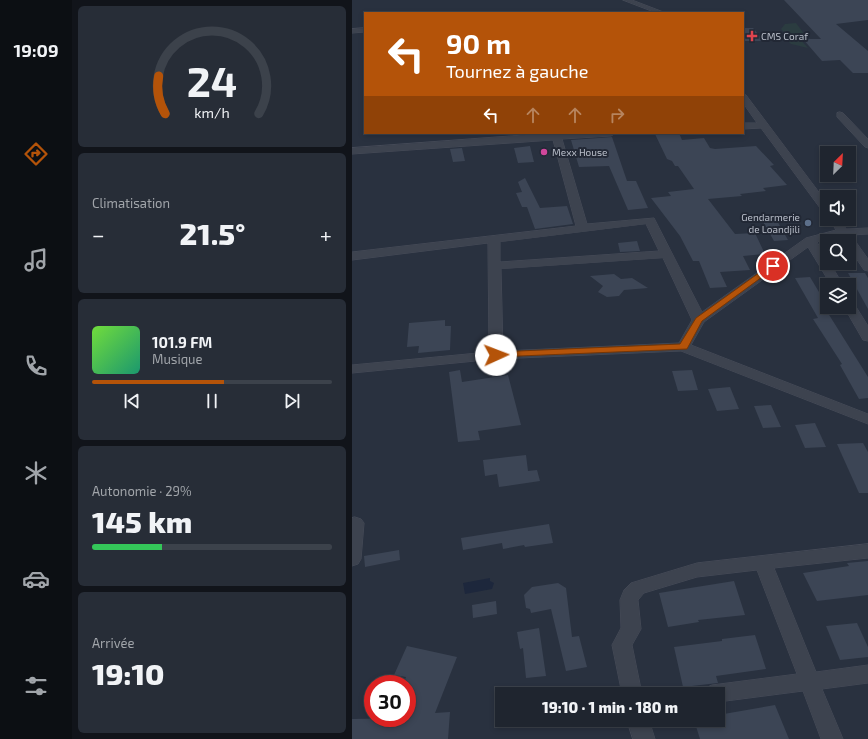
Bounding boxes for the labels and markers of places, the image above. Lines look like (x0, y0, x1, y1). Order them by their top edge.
marker: CMS Coraf (746, 30, 758, 42)
place label: CMS Coraf (761, 30, 808, 42)
place label: Mexx House (552, 146, 607, 158)
marker: Mexx House (539, 147, 549, 157)
place label: Gendarmerie de Loandjili (741, 211, 800, 235)
marker: Gendarmerie de Loandjili (803, 218, 813, 228)
pin (756, 249, 790, 283)

